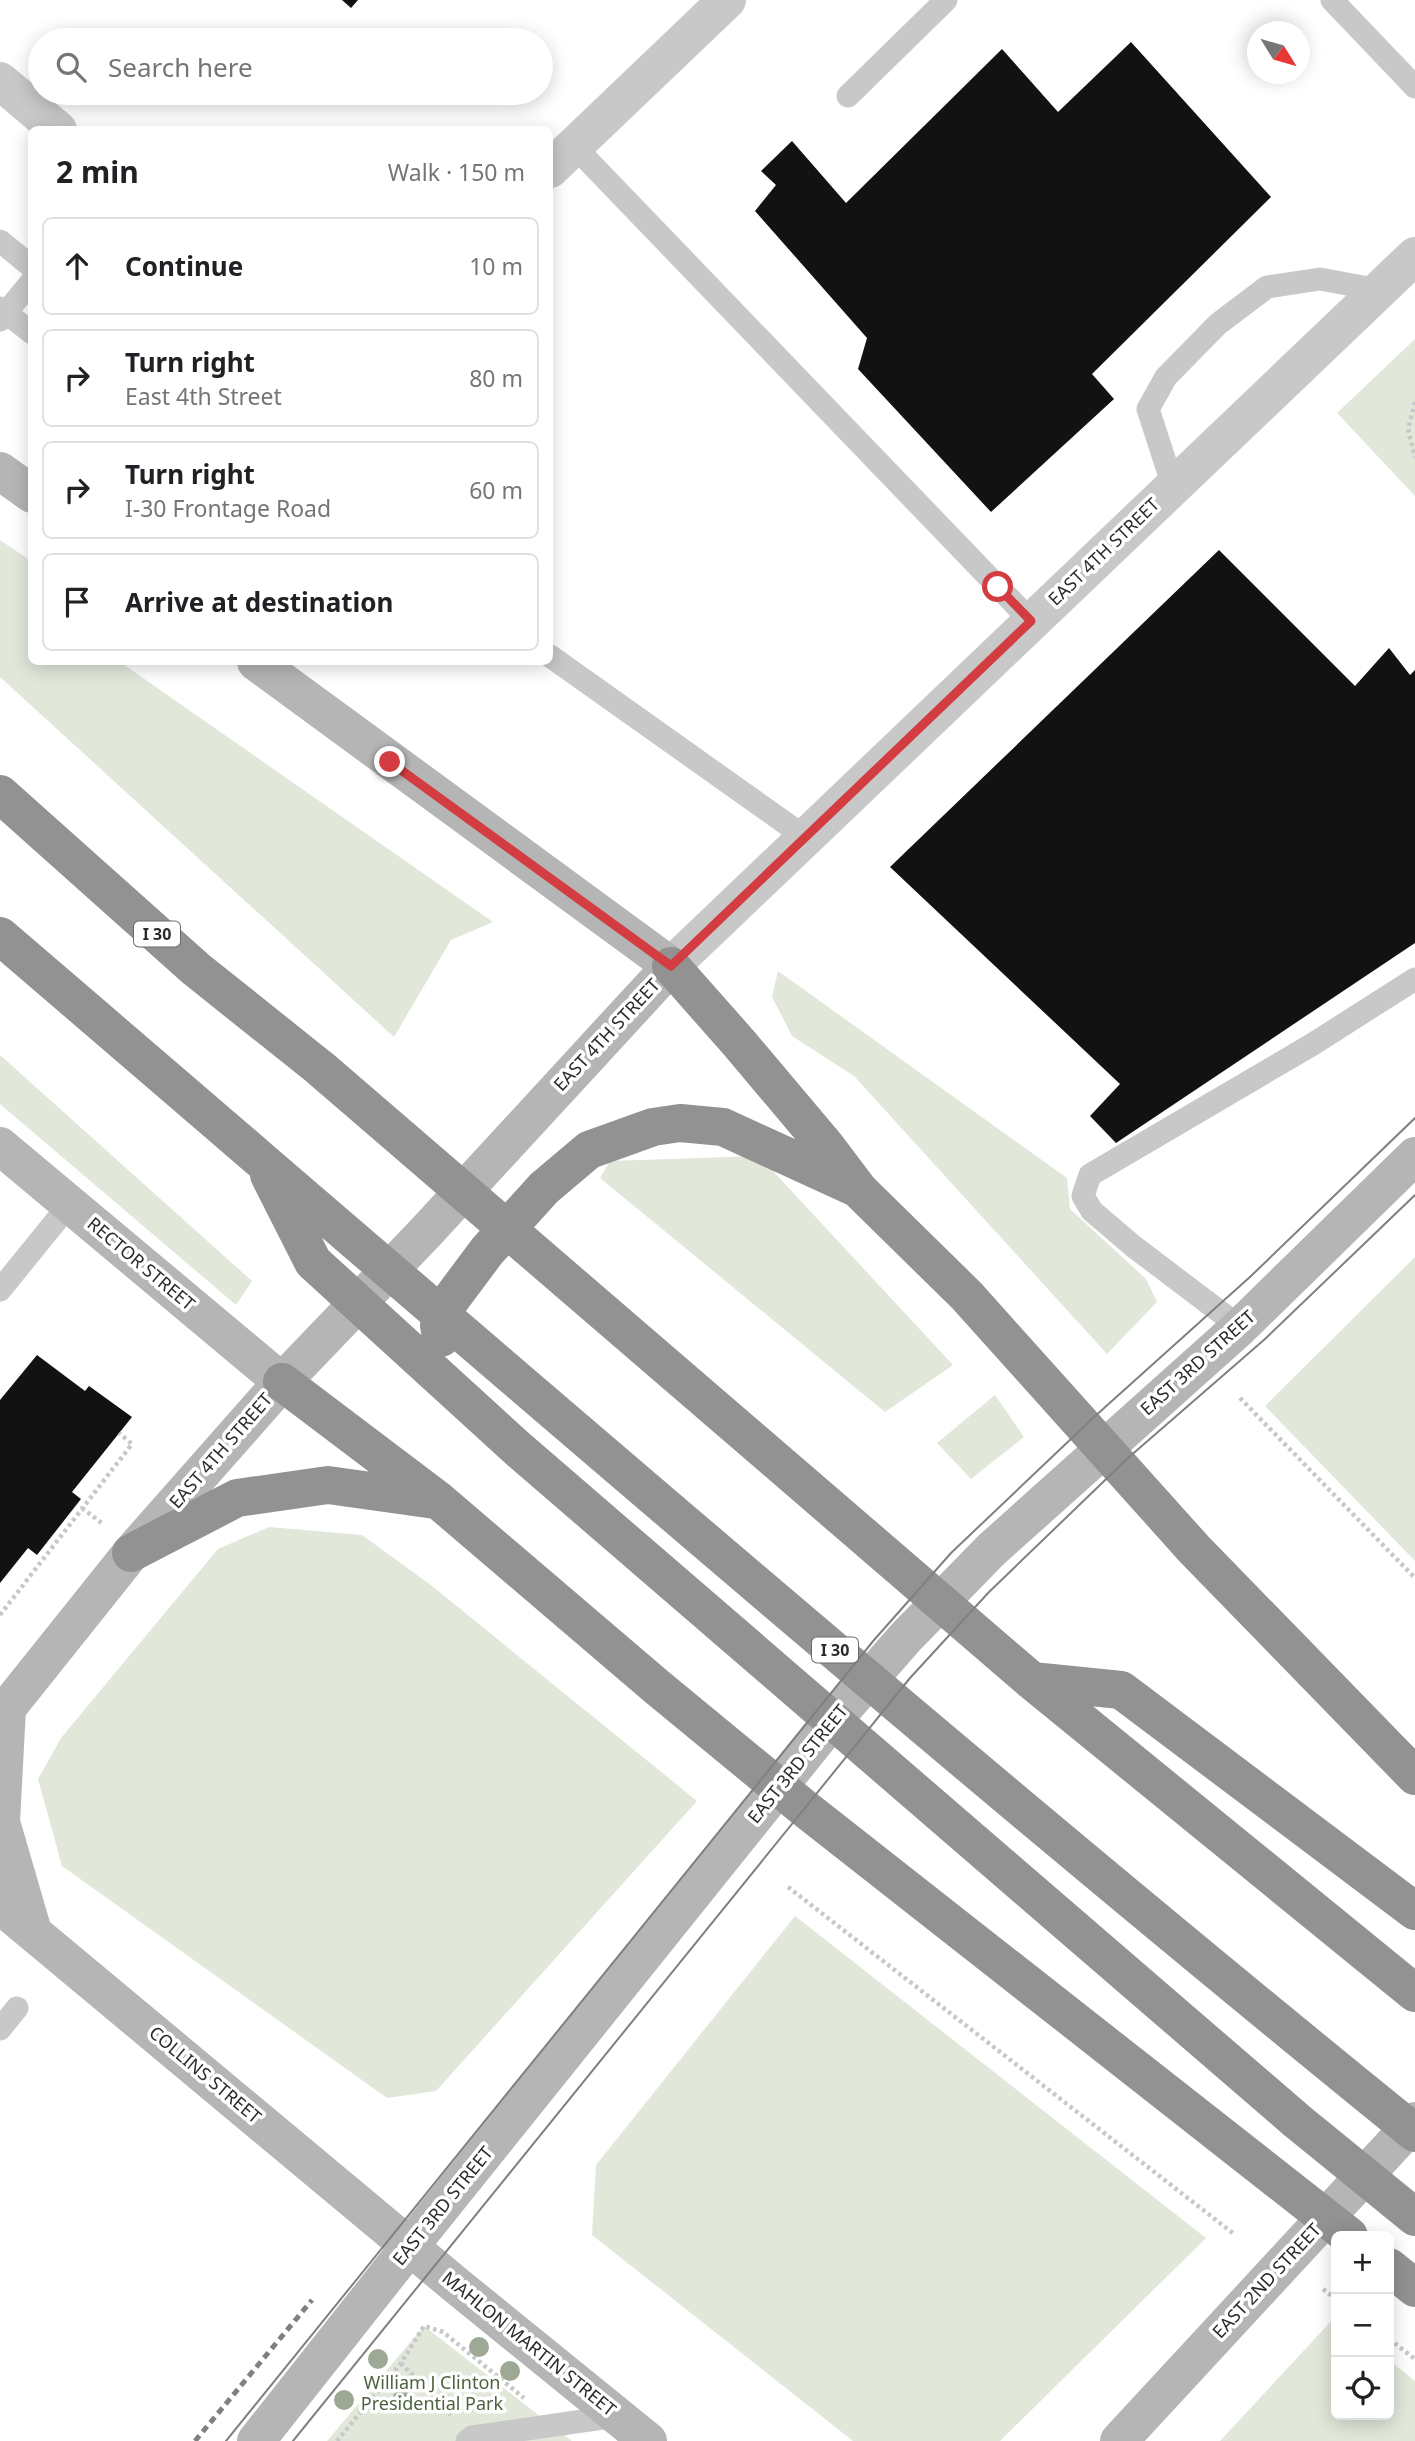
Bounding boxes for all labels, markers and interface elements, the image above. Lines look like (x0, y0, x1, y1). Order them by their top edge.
north arrow (1247, 21, 1310, 84)
search box (28, 28, 553, 105)
icon: search (52, 48, 90, 86)
text: Search here (108, 49, 253, 85)
text: 2 min (56, 151, 139, 192)
text: Walk · 150 m (388, 156, 525, 188)
icon: ahead (58, 247, 96, 285)
text: Continue (125, 248, 243, 284)
text: 10 m (469, 250, 523, 282)
text: Turn right (125, 344, 255, 380)
icon: right (58, 359, 96, 397)
text: 80 m (469, 362, 523, 394)
text: East 4th Street (125, 380, 282, 412)
text: Turn right (125, 456, 255, 492)
icon: right (58, 471, 96, 509)
text: 60 m (469, 474, 523, 506)
text: I-30 Frontage Road (125, 492, 331, 524)
street label: EAST 4TH STREET (1043, 492, 1164, 610)
route start (982, 571, 1013, 602)
icon: arrive (58, 583, 96, 621)
text: Arrive at destination (125, 584, 394, 620)
route end (374, 746, 405, 777)
road number: I 30 (134, 922, 180, 946)
street label: EAST 4TH STREET (548, 973, 665, 1096)
street label: RECTOR STREET (83, 1211, 200, 1315)
street label: EAST 3RD STREET (1135, 1304, 1260, 1420)
street label: EAST 4TH STREET (163, 1388, 277, 1513)
road number: I 30 (812, 1638, 858, 1662)
street label: EAST 3RD STREET (742, 1699, 853, 1828)
street label: COLLINS STREET (145, 2020, 267, 2128)
street label: EAST 3RD STREET (387, 2141, 498, 2270)
street label: EAST 2ND STREET (1207, 2218, 1326, 2343)
map controls (1331, 2231, 1394, 2420)
button: + (1331, 2231, 1394, 2294)
street label: MAHLON MARTIN STREET (438, 2266, 622, 2421)
button: − (1331, 2294, 1394, 2357)
button: locate (1331, 2357, 1394, 2420)
park label: William J Clinton Presidential Park (361, 2370, 504, 2415)

